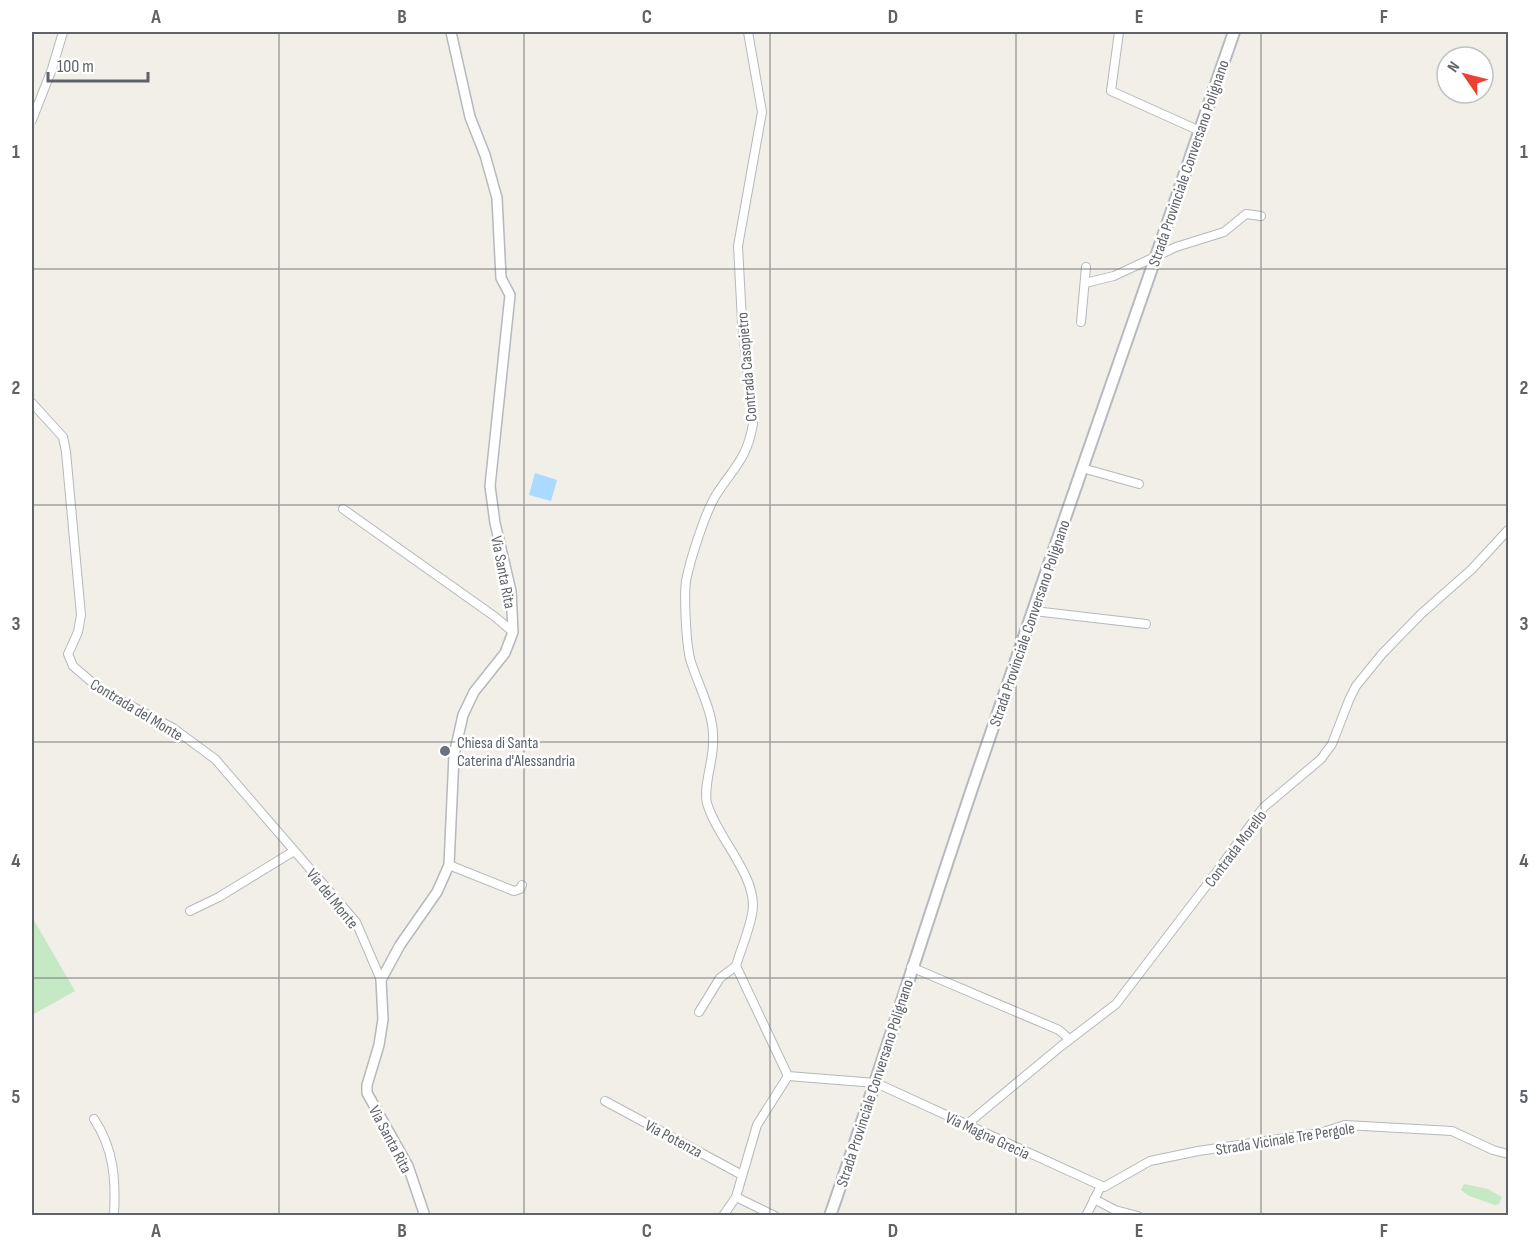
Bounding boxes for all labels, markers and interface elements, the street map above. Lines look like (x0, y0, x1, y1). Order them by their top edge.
text: A (150, 5, 161, 29)
text: B (397, 5, 407, 29)
text: C (642, 5, 652, 29)
text: D (888, 5, 898, 29)
text: E (1135, 5, 1143, 29)
text: F (1380, 5, 1388, 29)
scale bar (48, 45, 148, 83)
north arrow (1435, 45, 1495, 105)
text: 100 m (57, 56, 94, 77)
street label: Strada Provinciale Conversano Polignano (1145, 58, 1234, 269)
text: N (1444, 58, 1464, 76)
text: 1 (12, 140, 20, 164)
text: 1 (1520, 140, 1528, 164)
street label: Contrada Casopietro (733, 311, 762, 422)
text: 2 (12, 376, 20, 400)
text: 2 (1520, 376, 1528, 400)
street label: Strada Provinciale Conversano Polignano (986, 518, 1075, 729)
street label: Via Santa Rita (486, 534, 519, 610)
text: 3 (12, 612, 21, 636)
text: 3 (1520, 612, 1529, 636)
street label: Contrada del Monte (86, 675, 186, 745)
place label: Chiesa di Santa Caterina d'Alessandria (457, 734, 575, 771)
marker: Chiesa di Santa Caterina d'Alessandria (438, 744, 452, 758)
street label: Contrada Morello (1201, 807, 1271, 891)
text: 4 (11, 849, 21, 873)
text: 4 (1519, 849, 1529, 873)
street label: Via del Monte (302, 865, 362, 933)
street label: Strada Provinciale Conversano Polignano (833, 977, 918, 1190)
text: 5 (12, 1085, 21, 1109)
text: 5 (1520, 1085, 1529, 1109)
street label: Via Santa Rita (364, 1103, 415, 1177)
street label: Via Magna Grecia (942, 1109, 1033, 1164)
street label: Via Potenza (641, 1116, 705, 1162)
street label: Strada Vicinale Tre Pergole (1214, 1119, 1356, 1160)
text: A (150, 1219, 161, 1243)
text: B (397, 1219, 407, 1243)
text: C (642, 1219, 652, 1243)
text: D (888, 1219, 898, 1243)
text: E (1135, 1219, 1143, 1243)
text: F (1380, 1219, 1388, 1243)

